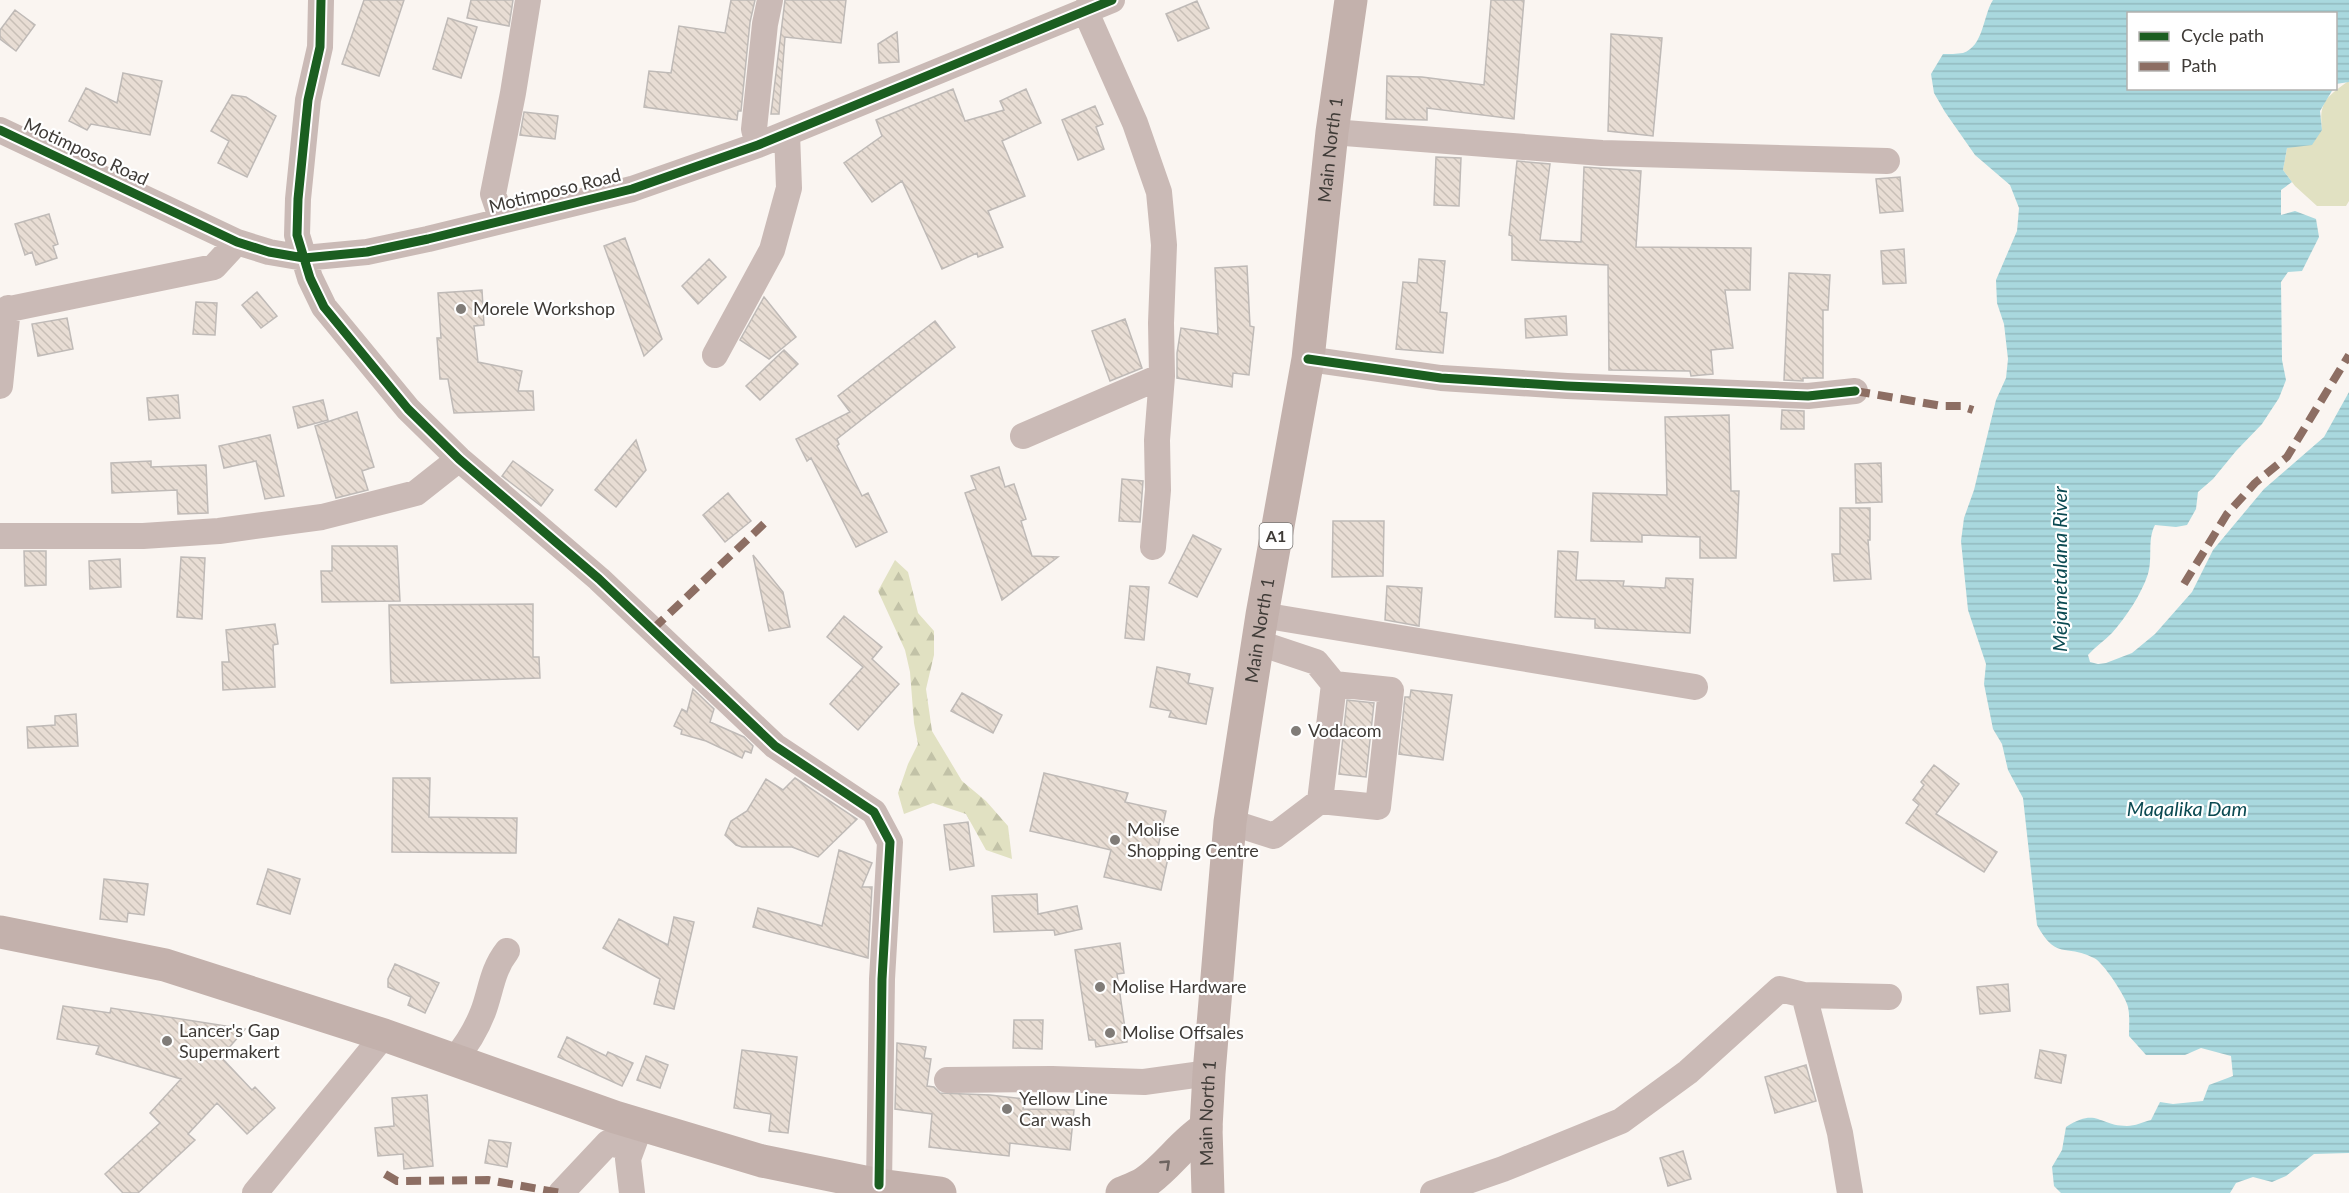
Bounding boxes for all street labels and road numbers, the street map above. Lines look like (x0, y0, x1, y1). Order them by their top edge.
street label: Main North 1 (1313, 95, 1347, 204)
street label: Motimposo Road (21, 113, 152, 190)
street label: Motimposo Road (487, 163, 623, 217)
road number: A1 (1260, 523, 1292, 549)
street label: Main North 1 (1240, 576, 1279, 684)
street label: Main North 1 (1194, 1059, 1220, 1166)

